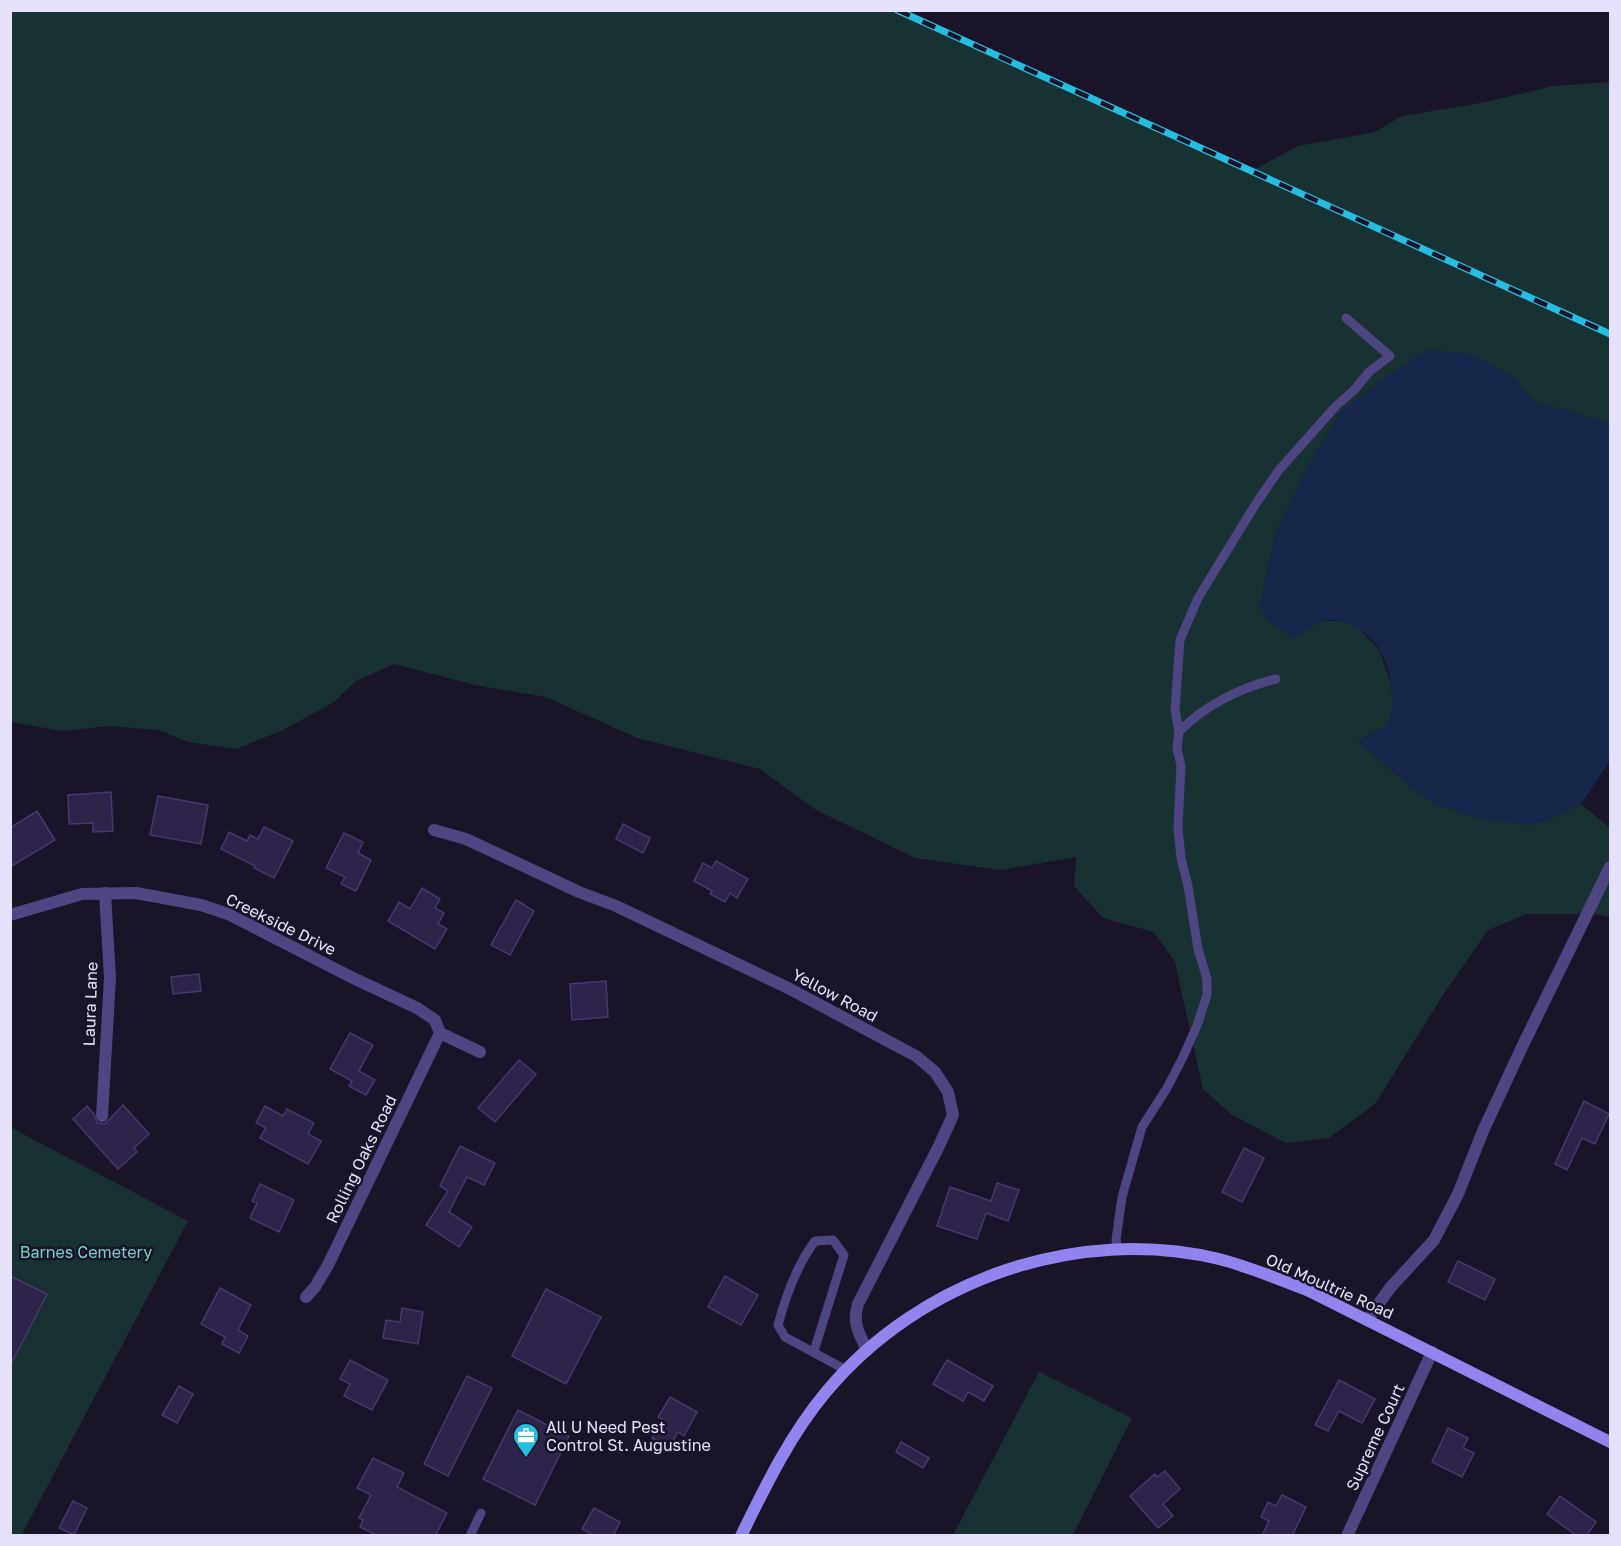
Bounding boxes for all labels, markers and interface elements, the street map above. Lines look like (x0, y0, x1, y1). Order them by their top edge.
street label: Creekside Drive (223, 889, 339, 959)
street label: Laura Lane (79, 961, 101, 1047)
street label: Yellow Road (789, 964, 881, 1026)
street label: Rolling Oaks Road (321, 1092, 401, 1226)
park label: Barnes Cemetery (20, 1242, 152, 1262)
street label: Old Moultrie Road (1263, 1249, 1397, 1323)
street label: Supreme Court (1341, 1380, 1409, 1494)
place label: All U Need Pest Control St. Augustine (546, 1417, 711, 1455)
office icon: All U Need Pest Control St. Augustine (511, 1421, 541, 1459)

